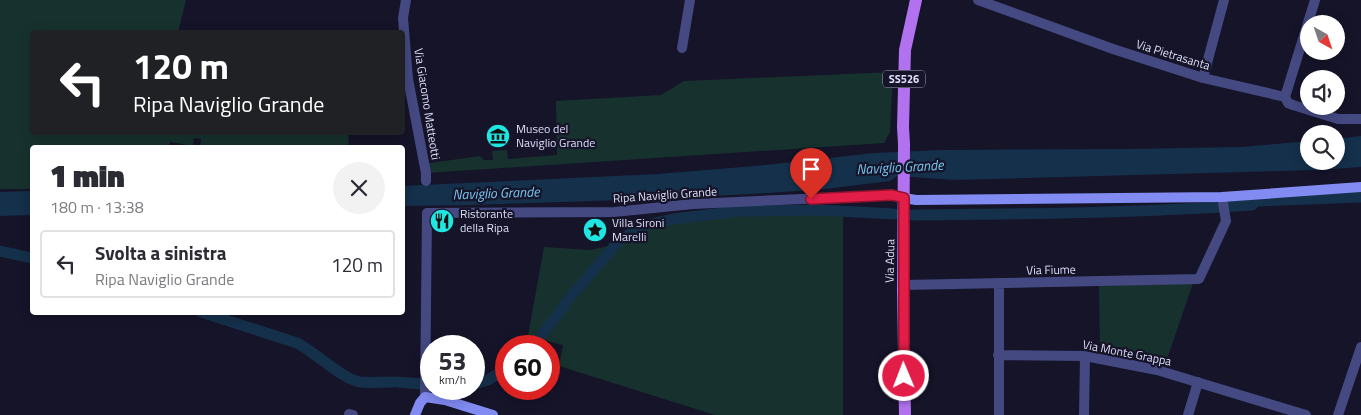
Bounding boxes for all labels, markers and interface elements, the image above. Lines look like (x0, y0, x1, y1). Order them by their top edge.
north arrow (1300, 15, 1345, 60)
map controls (1300, 15, 1345, 170)
street label: Via Pietrasanta (1134, 34, 1213, 75)
text: 120 m (133, 39, 229, 93)
street label: Via Giacomo Matteotti (409, 47, 446, 161)
icon: left (50, 50, 115, 115)
road number: SS526 (883, 70, 925, 88)
button: sound (1300, 70, 1345, 115)
text: Ripa Naviglio Grande (133, 87, 324, 121)
place label: Museo del Naviglio Grande (516, 119, 595, 152)
museum icon: Museo del Naviglio Grande (485, 123, 511, 149)
button: search (1300, 125, 1345, 170)
pin (790, 148, 832, 199)
text: 1 min (50, 153, 125, 199)
water label: Naviglio Grande (856, 154, 946, 179)
icon: arrive (797, 155, 825, 183)
button: close (333, 162, 385, 214)
water label: Naviglio Grande (452, 180, 541, 205)
street label: Ripa Naviglio Grande (612, 181, 718, 208)
text: 180 m · 13:38 (50, 195, 144, 219)
place label: Ristorante della Ripa (460, 204, 513, 237)
restaurant icon: Ristorante della Ripa (429, 208, 455, 234)
place label: Villa Sironi Marelli (612, 213, 664, 246)
place icon: Villa Sironi Marelli (582, 217, 608, 243)
text: Svolta a sinistra (95, 238, 226, 267)
street label: Via Adua (880, 239, 899, 283)
icon: left (52, 250, 80, 278)
text: 120 m (331, 250, 383, 279)
street label: Via Fiume (1026, 260, 1076, 279)
text: Ripa Naviglio Grande (95, 267, 234, 291)
speed limit sign: 60 (495, 335, 560, 400)
street label: Via Monte Grappa (1081, 335, 1173, 370)
text: 53 (438, 342, 467, 380)
position arrow (877, 349, 929, 401)
text: km/h (439, 370, 466, 389)

